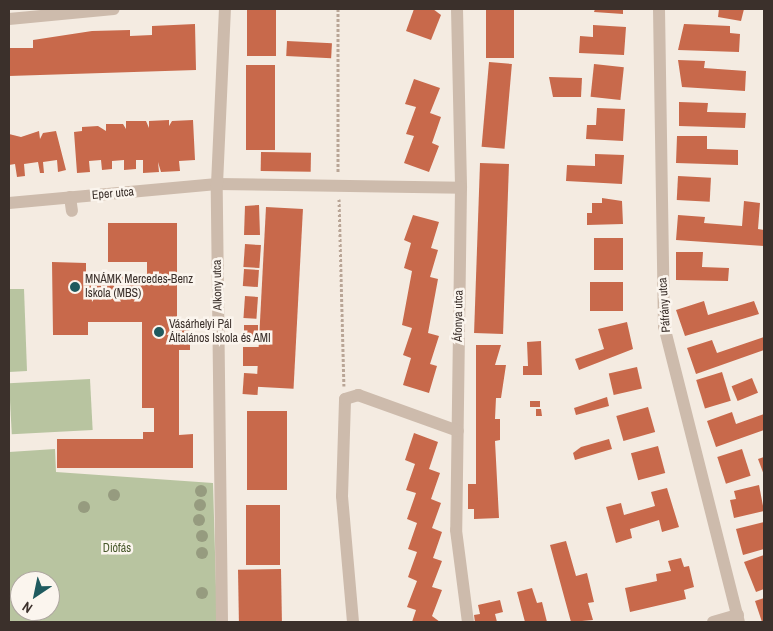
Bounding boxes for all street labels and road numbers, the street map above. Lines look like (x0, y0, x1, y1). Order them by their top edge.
street label: Eper utca (91, 185, 135, 203)
street label: Alkony utca (210, 259, 226, 311)
street label: Páfrány utca (656, 277, 674, 333)
street label: Áfonya utca (451, 290, 467, 342)

